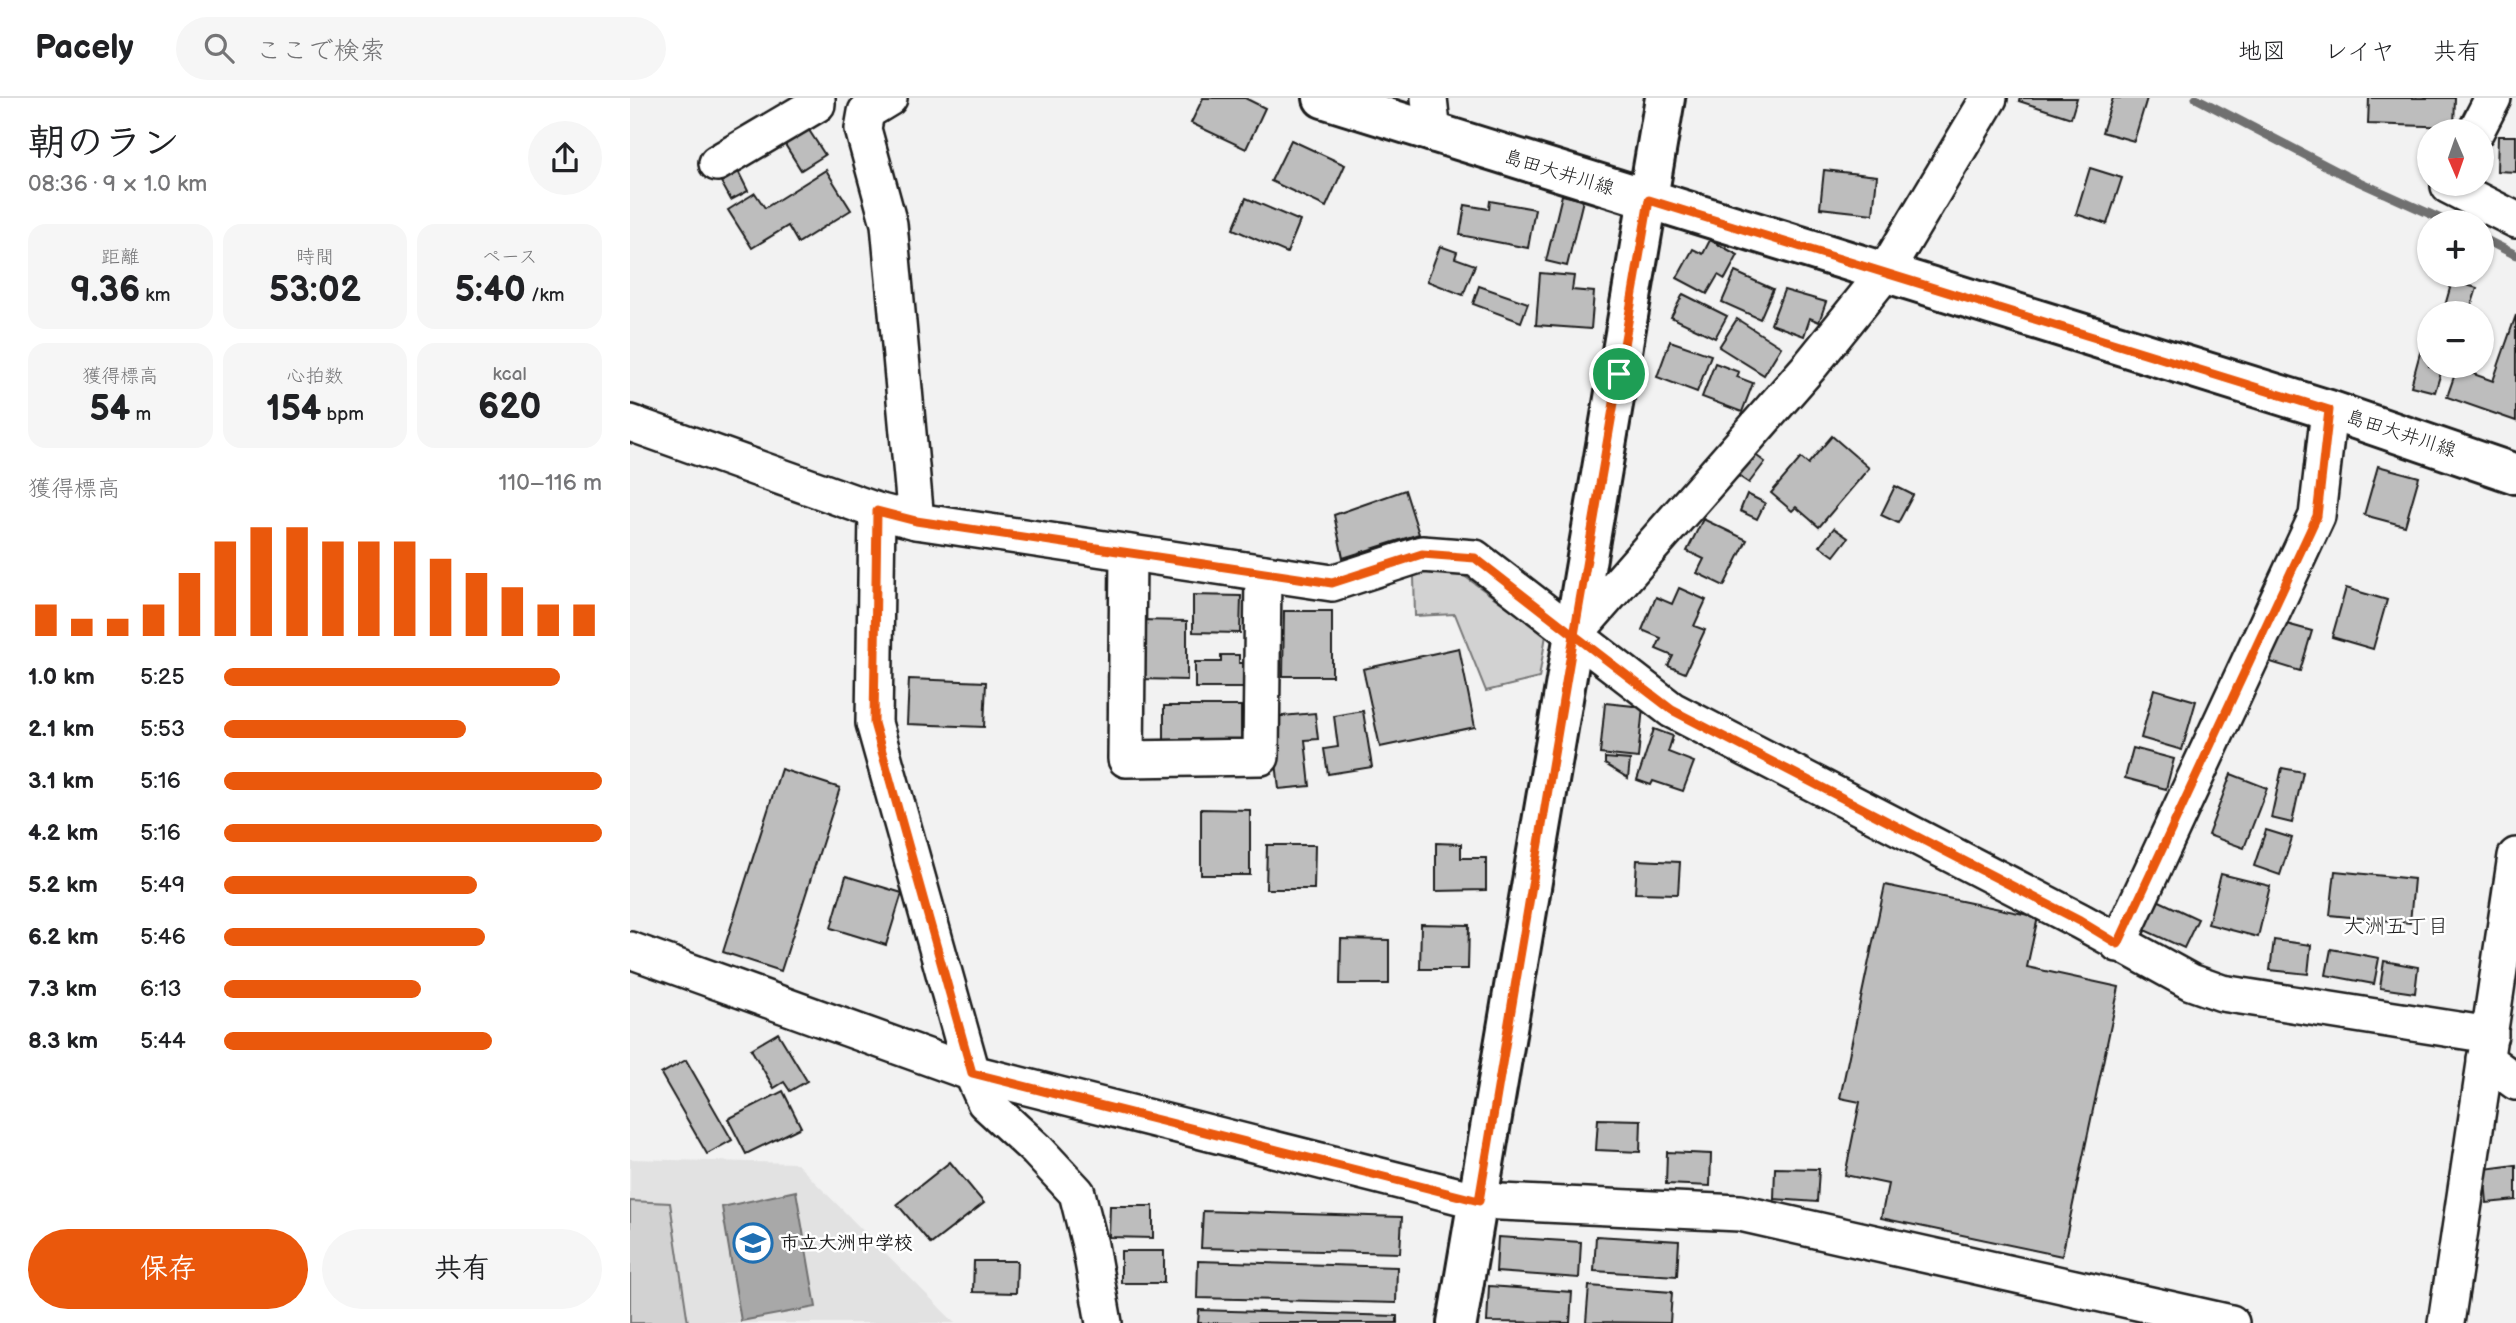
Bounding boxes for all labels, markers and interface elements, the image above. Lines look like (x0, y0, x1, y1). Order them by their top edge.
search box (176, 17, 666, 80)
text: Pacely (35, 28, 134, 68)
icon: search (200, 29, 238, 67)
text: ここで検索 (256, 36, 386, 67)
text: 地図 (2238, 37, 2286, 66)
text: レイヤ (2324, 37, 2395, 66)
text: 共有 (2433, 37, 2481, 66)
north arrow (2417, 119, 2494, 196)
map controls (2417, 119, 2494, 378)
text: 朝のラン (28, 121, 180, 166)
button: share (528, 121, 602, 195)
street label: 島田大井川線 (1501, 145, 1617, 201)
text: 08:36 · 9 × 1.0 km (28, 170, 207, 198)
button: + (2417, 210, 2494, 287)
text: 距離 (101, 246, 139, 269)
text: 時間 (296, 246, 334, 269)
text: ペース (482, 246, 538, 269)
text: 9.36 (70, 269, 140, 312)
text: 53:02 (269, 269, 361, 312)
text: 5:40 (455, 269, 526, 312)
text: km (140, 284, 170, 307)
text: /km (526, 284, 565, 307)
button: − (2417, 301, 2494, 378)
pin (1589, 344, 1649, 404)
icon: arrive (1600, 355, 1638, 393)
text: kcal (493, 363, 527, 386)
text: 獲得標高 (82, 365, 158, 388)
text: 心拍数 (286, 365, 344, 388)
text: 620 (478, 386, 541, 429)
text: 54 (90, 388, 130, 431)
text: 154 (266, 388, 321, 431)
text: m (130, 403, 151, 426)
text: bpm (321, 403, 364, 426)
street label: 島田大井川線 (2343, 405, 2459, 463)
text: 110–116 m (498, 469, 602, 497)
text: 獲得標高 (28, 475, 120, 503)
text: 1.0 km (28, 663, 95, 691)
text: 5:25 (140, 663, 185, 691)
text: 2.1 km (28, 715, 94, 743)
text: 5:53 (140, 715, 185, 743)
text: 3.1 km (28, 767, 94, 795)
text: 5:16 (140, 767, 181, 795)
text: 4.2 km (28, 819, 98, 847)
text: 5:16 (140, 819, 181, 847)
text: 5.2 km (28, 871, 98, 899)
text: 5:49 (140, 871, 185, 899)
district label: 大洲五丁目 (2344, 914, 2449, 939)
text: 6.2 km (28, 923, 99, 951)
text: 5:46 (140, 923, 186, 951)
text: 7.3 km (28, 975, 97, 1003)
text: 6:13 (140, 975, 182, 1003)
text: 8.3 km (28, 1027, 98, 1055)
text: 5:44 (140, 1027, 186, 1055)
school or university icon: 市立大洲中学校 (732, 1222, 774, 1264)
button: 保存 (28, 1229, 308, 1309)
button: 共有 (322, 1229, 602, 1309)
place label: 市立大洲中学校 (780, 1232, 913, 1255)

